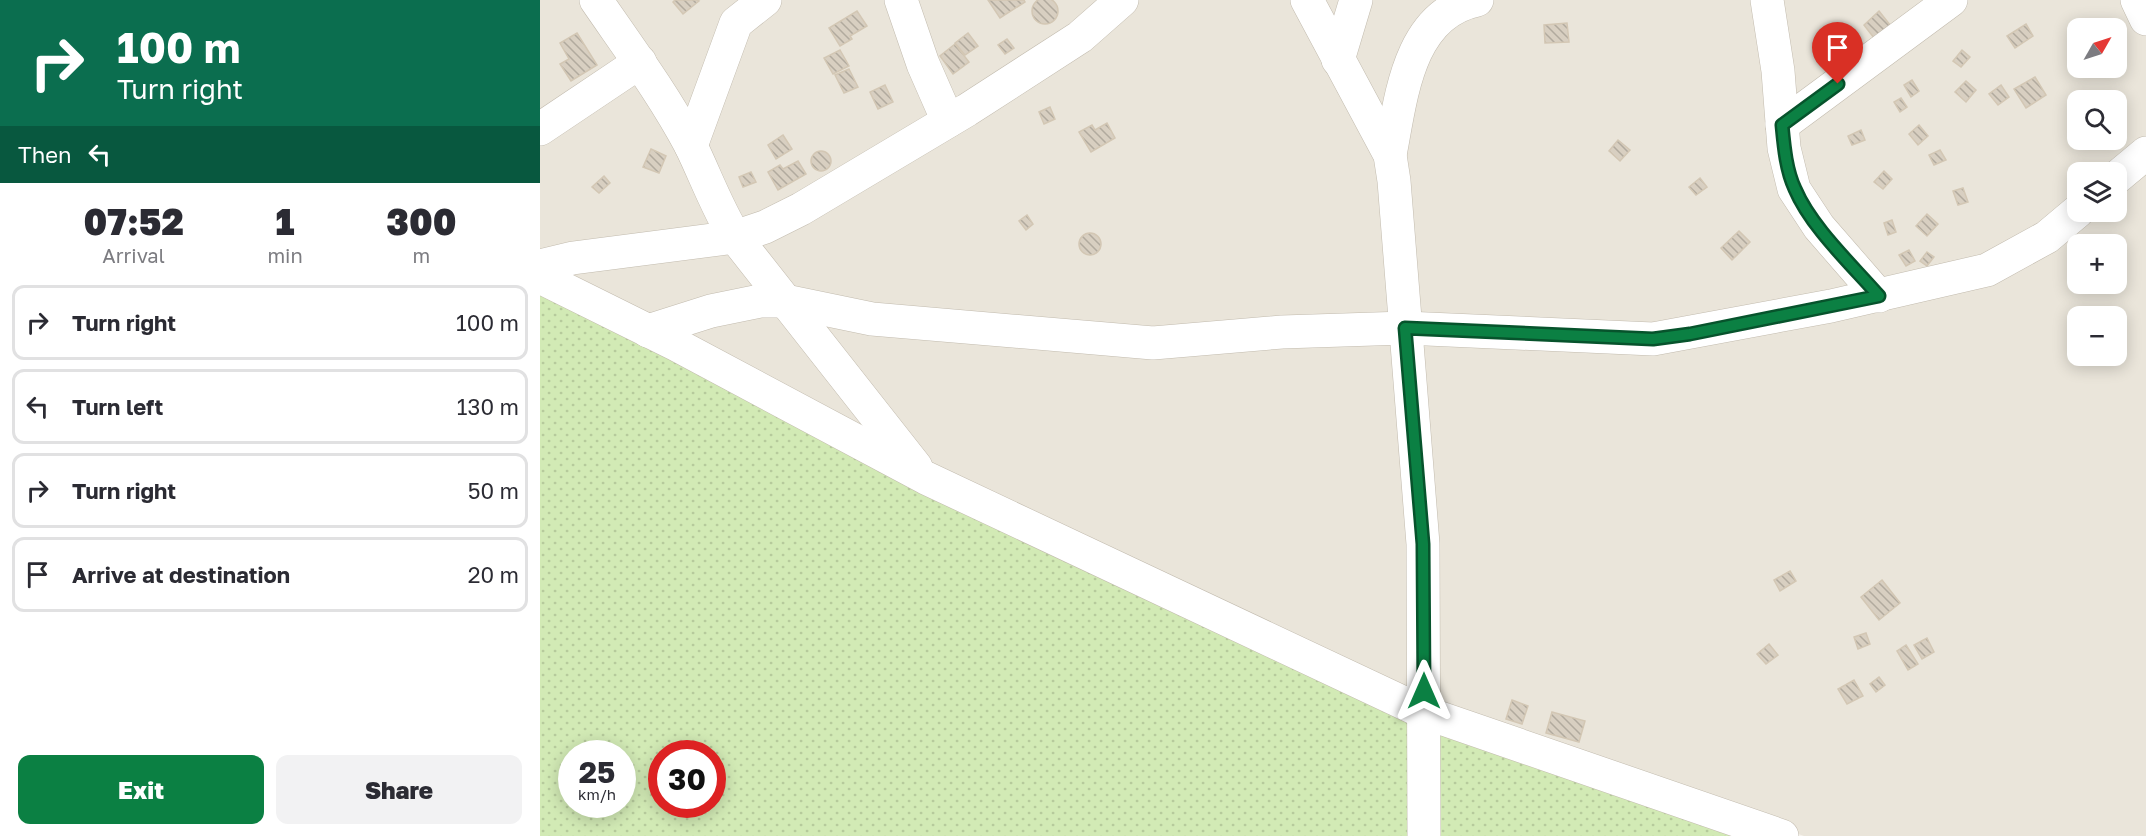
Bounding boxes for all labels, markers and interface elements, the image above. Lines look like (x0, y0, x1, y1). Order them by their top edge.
north arrow (2067, 18, 2127, 78)
map controls (2067, 18, 2127, 366)
text: 100 m (117, 22, 240, 72)
pin (1812, 22, 1863, 84)
icon: right (18, 24, 96, 102)
icon: arrive (1821, 31, 1854, 64)
text: Turn right (117, 73, 243, 105)
button: search (2067, 90, 2127, 150)
icon: left (83, 138, 116, 171)
text: Then (18, 141, 71, 168)
button: layers (2067, 162, 2127, 222)
text: 07:52 (84, 200, 184, 243)
text: 1 (276, 200, 295, 243)
text: 300 (386, 200, 456, 243)
button: + (2067, 234, 2127, 294)
text: Arrival (102, 243, 165, 267)
text: min (267, 243, 303, 267)
text: m (413, 243, 430, 267)
icon: right (21, 306, 54, 339)
button: − (2067, 306, 2127, 366)
text: Turn right (72, 309, 176, 336)
text: 100 m (456, 309, 519, 336)
icon: left (21, 390, 54, 423)
text: Turn left (72, 393, 163, 420)
text: 130 m (457, 393, 519, 420)
icon: right (21, 474, 54, 507)
text: Turn right (72, 477, 176, 504)
text: 50 m (468, 477, 519, 504)
icon: arrive (21, 558, 54, 591)
text: Arrive at destination (72, 561, 290, 588)
text: 20 m (468, 561, 519, 588)
position arrow (1392, 659, 1456, 723)
speed limit sign: 30 (648, 740, 726, 818)
text: 25 (579, 754, 615, 790)
button: Exit (18, 755, 264, 824)
button: Share (276, 755, 522, 824)
text: km/h (578, 785, 616, 803)

